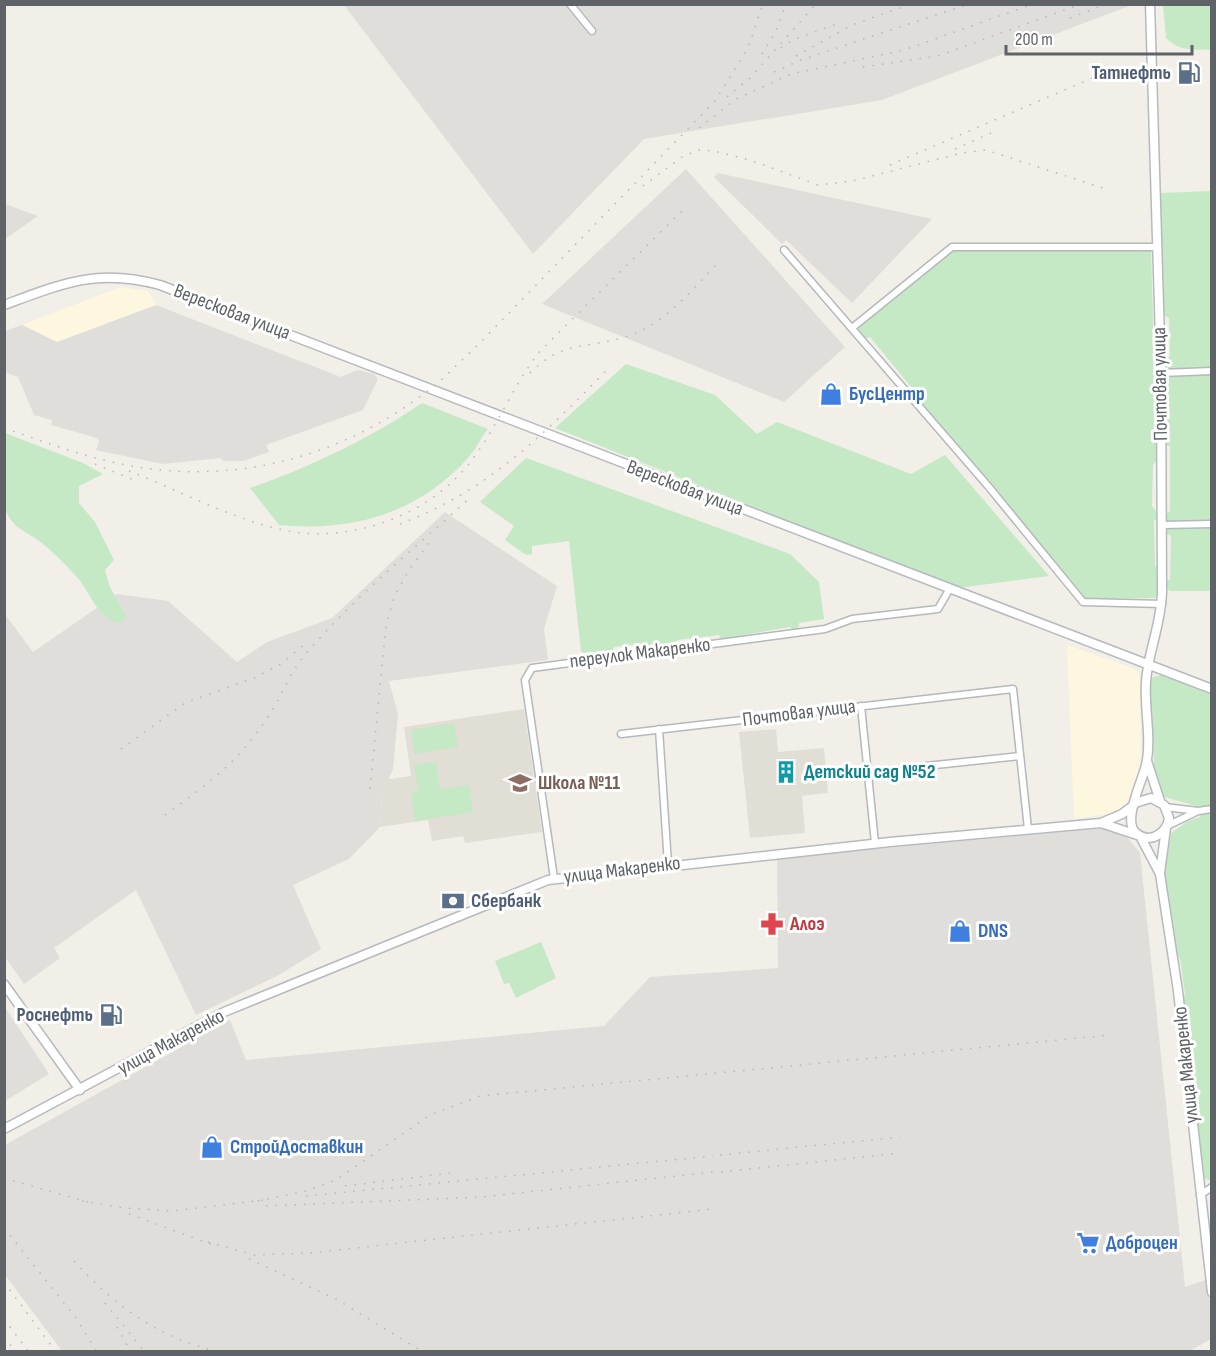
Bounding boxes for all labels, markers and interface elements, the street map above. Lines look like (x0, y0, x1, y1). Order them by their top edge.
scale bar (1006, 18, 1192, 56)
text: 200 m (1015, 29, 1053, 50)
fuel station icon: Татнефть (1176, 60, 1202, 86)
place label: Татнефть (1092, 61, 1171, 85)
street label: Вересковая улица (170, 279, 294, 345)
street label: Почтовая улица (1147, 327, 1173, 441)
shop icon: БусЦентр (818, 381, 844, 407)
place label: БусЦентр (849, 382, 925, 406)
street label: Вересковая улица (623, 455, 747, 521)
street label: переулок Макаренко (568, 632, 712, 674)
street label: Почтовая улица (741, 694, 857, 732)
building icon: Детский сад №52 (773, 759, 799, 785)
place label: Детский сад №52 (804, 760, 935, 784)
school or university icon: Школа №11 (507, 770, 533, 796)
place label: Школа №11 (538, 771, 620, 795)
street label: улица Макаренко (562, 851, 682, 889)
bank icon: Сбербанк (440, 888, 466, 914)
place label: Сбербанк (471, 889, 542, 913)
pharmacy icon: Алоэ (759, 911, 785, 937)
place label: Алоэ (789, 912, 825, 936)
shop icon: DNS (947, 918, 973, 944)
place label: DNS (978, 919, 1008, 943)
fuel station icon: Роснефть (98, 1002, 124, 1028)
place label: Роснефть (16, 1003, 93, 1027)
street label: улица Макаренко (114, 1004, 228, 1080)
street label: улица Макаренко (1168, 1005, 1204, 1125)
shop icon: СтройДоставкин (199, 1134, 225, 1160)
place label: СтройДоставкин (230, 1135, 363, 1159)
supermarket icon: Доброцен (1075, 1230, 1101, 1256)
place label: Доброцен (1106, 1231, 1178, 1255)

